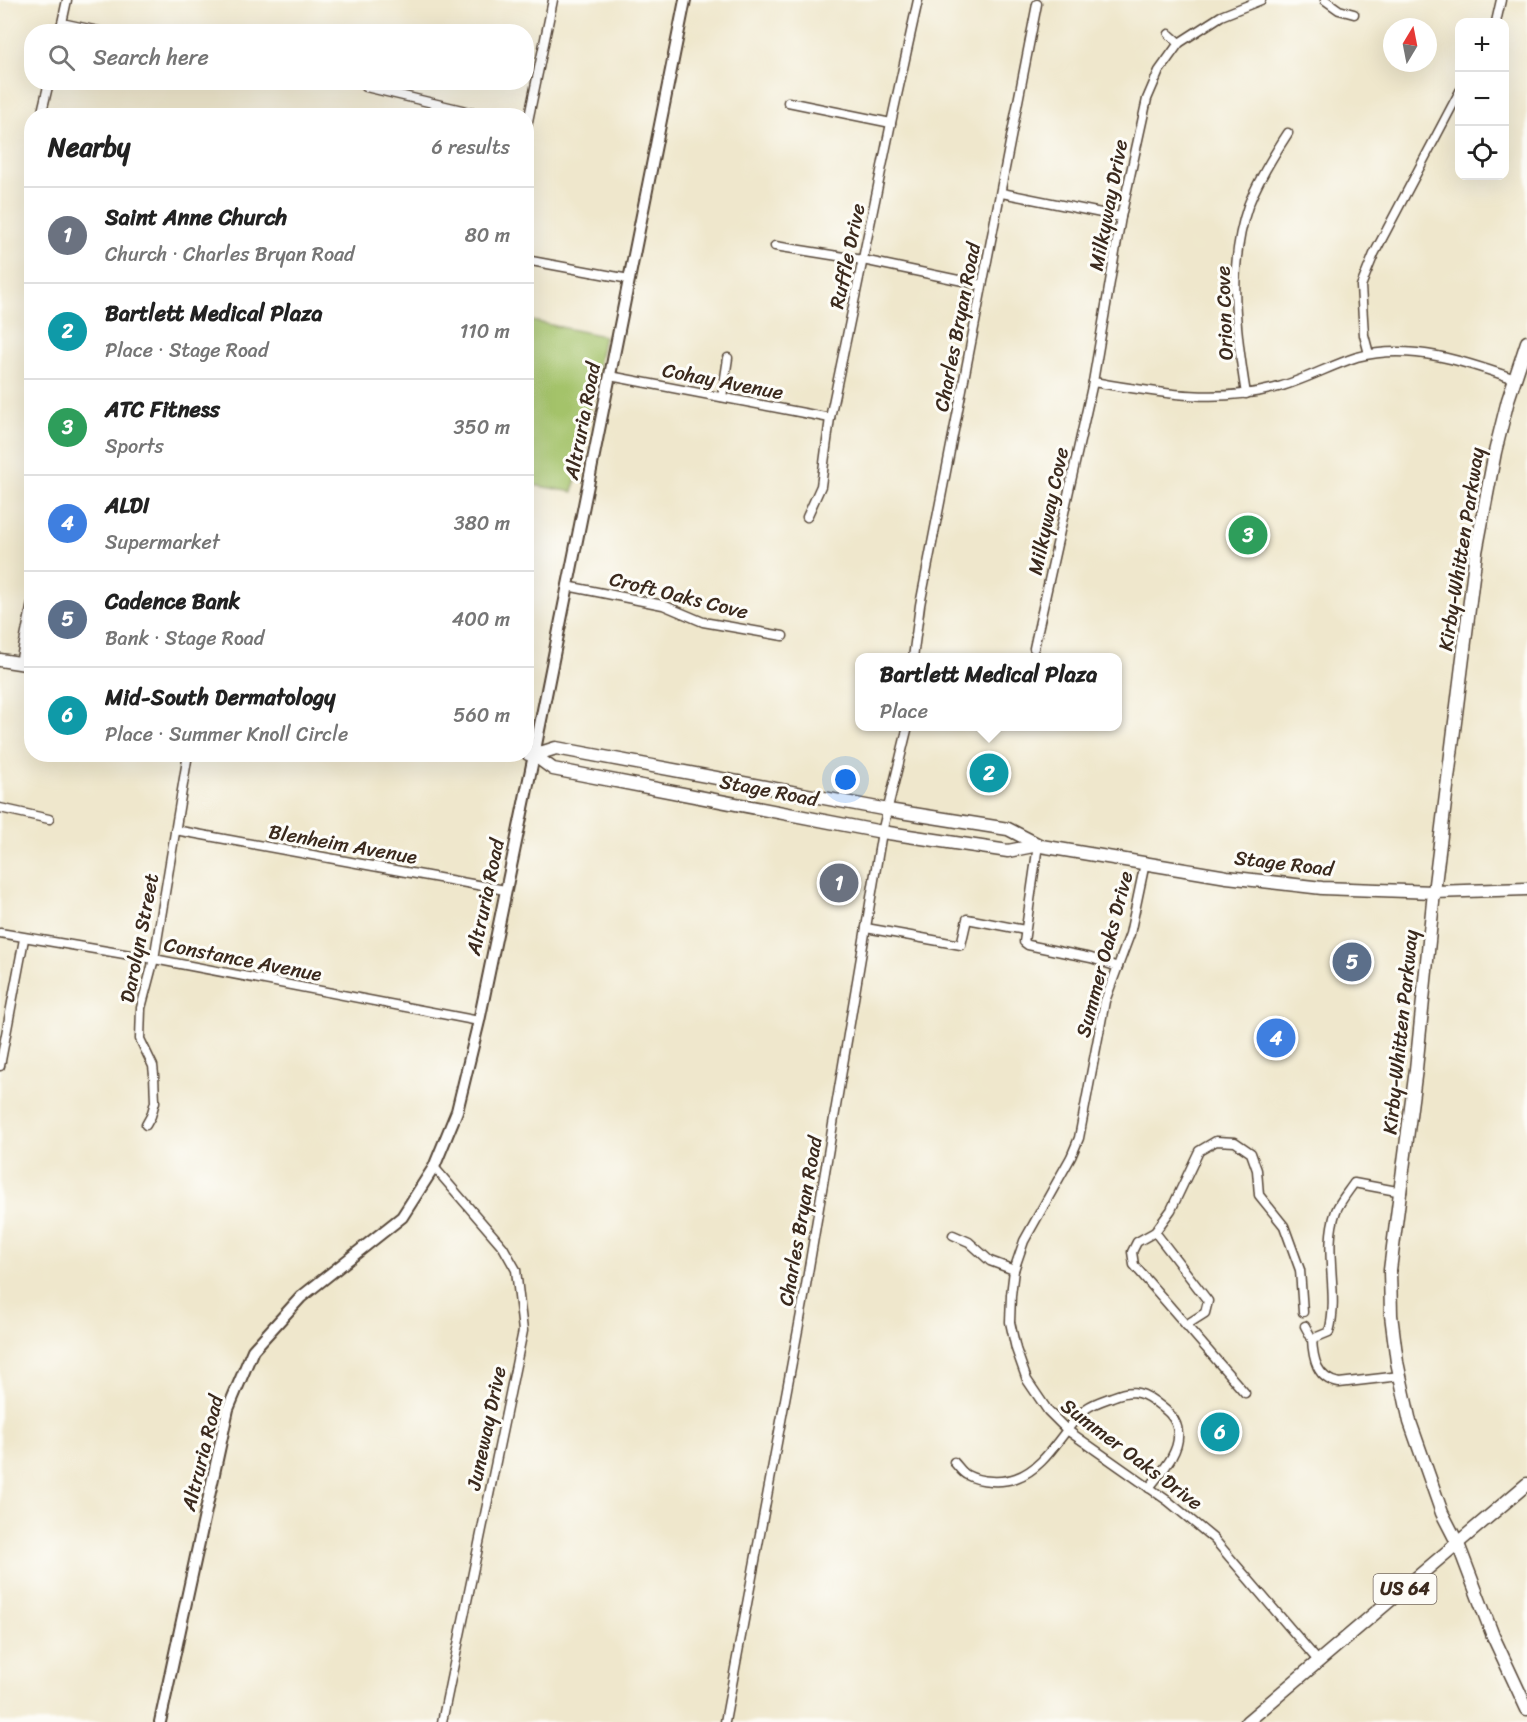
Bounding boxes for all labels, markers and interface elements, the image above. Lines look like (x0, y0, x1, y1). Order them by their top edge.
north arrow (1383, 18, 1437, 72)
map controls (1455, 18, 1509, 180)
button: + (1455, 18, 1509, 72)
search box (24, 24, 534, 90)
text: Search here (93, 38, 209, 77)
icon: search (45, 41, 78, 74)
button: − (1455, 72, 1509, 126)
text: Nearby (48, 124, 130, 170)
button: locate (1455, 126, 1509, 180)
text: 6 results (431, 130, 510, 165)
street label: Milkyway Drive (1079, 136, 1138, 274)
text: Saint Anne Church (105, 198, 287, 237)
street label: Ruffle Drive (819, 200, 876, 312)
text: 1 (63, 218, 72, 253)
text: 80 m (465, 218, 510, 253)
text: Church · Charles Bryan Road (105, 237, 355, 272)
street label: Charles Bryan Road (924, 238, 991, 415)
street label: Orion Cove (1205, 265, 1244, 361)
text: Bartlett Medical Plaza (105, 294, 322, 333)
text: 2 (62, 314, 73, 349)
text: 110 m (460, 314, 510, 349)
text: Place · Stage Road (105, 333, 268, 368)
street label: Cohay Avenue (659, 353, 786, 410)
street label: Altruria Road (554, 358, 611, 483)
text: ATC Fitness (105, 390, 220, 429)
text: 3 (62, 410, 73, 445)
text: 350 m (454, 410, 510, 445)
text: Sports (105, 429, 164, 464)
street label: Milkyway Cove (1018, 444, 1079, 578)
street label: Kirby-Whitten Parkway (1428, 444, 1495, 653)
text: ALDI (105, 486, 150, 525)
text: 4 (61, 506, 74, 541)
text: 380 m (454, 506, 510, 541)
pin: 3 (1228, 512, 1268, 558)
text: Supermarket (105, 525, 220, 560)
street label: Croft Oaks Cove (606, 561, 752, 630)
text: Cadence Bank (105, 582, 240, 621)
text: 5 (61, 602, 74, 637)
text: 400 m (452, 602, 510, 637)
text: Bank · Stage Road (105, 621, 264, 656)
popup (855, 653, 1122, 731)
text: Bartlett Medical Plaza (880, 655, 1097, 694)
text: Mid-South Dermatology (105, 678, 335, 717)
text: Place (880, 694, 928, 729)
text: 6 (62, 698, 73, 733)
text: 560 m (453, 698, 510, 733)
text: Place · Summer Knoll Circle (105, 717, 348, 752)
pin: 2 (970, 750, 1008, 796)
street label: Stage Road (717, 764, 823, 817)
your location (831, 765, 860, 794)
street label: Blenheim Avenue (266, 814, 420, 875)
street label: Altruria Road (456, 834, 515, 960)
street label: Stage Road (1232, 840, 1337, 887)
pin: 1 (820, 860, 858, 906)
street label: Summer Oaks Drive (1065, 867, 1144, 1041)
street label: Darolyn Street (110, 870, 169, 1006)
street label: Constance Avenue (161, 927, 325, 992)
street label: Kirby-Whitten Parkway (1372, 927, 1429, 1136)
pin: 5 (1332, 940, 1372, 984)
pin: 4 (1256, 1016, 1296, 1060)
street label: Charles Bryan Road (768, 1132, 833, 1309)
street label: Juneway Drive (456, 1363, 517, 1494)
street label: Summer Oaks Drive (1053, 1389, 1211, 1520)
street label: Altruria Road (171, 1390, 234, 1516)
pin: 6 (1200, 1410, 1240, 1454)
road number: US 64 (1374, 1574, 1436, 1604)

